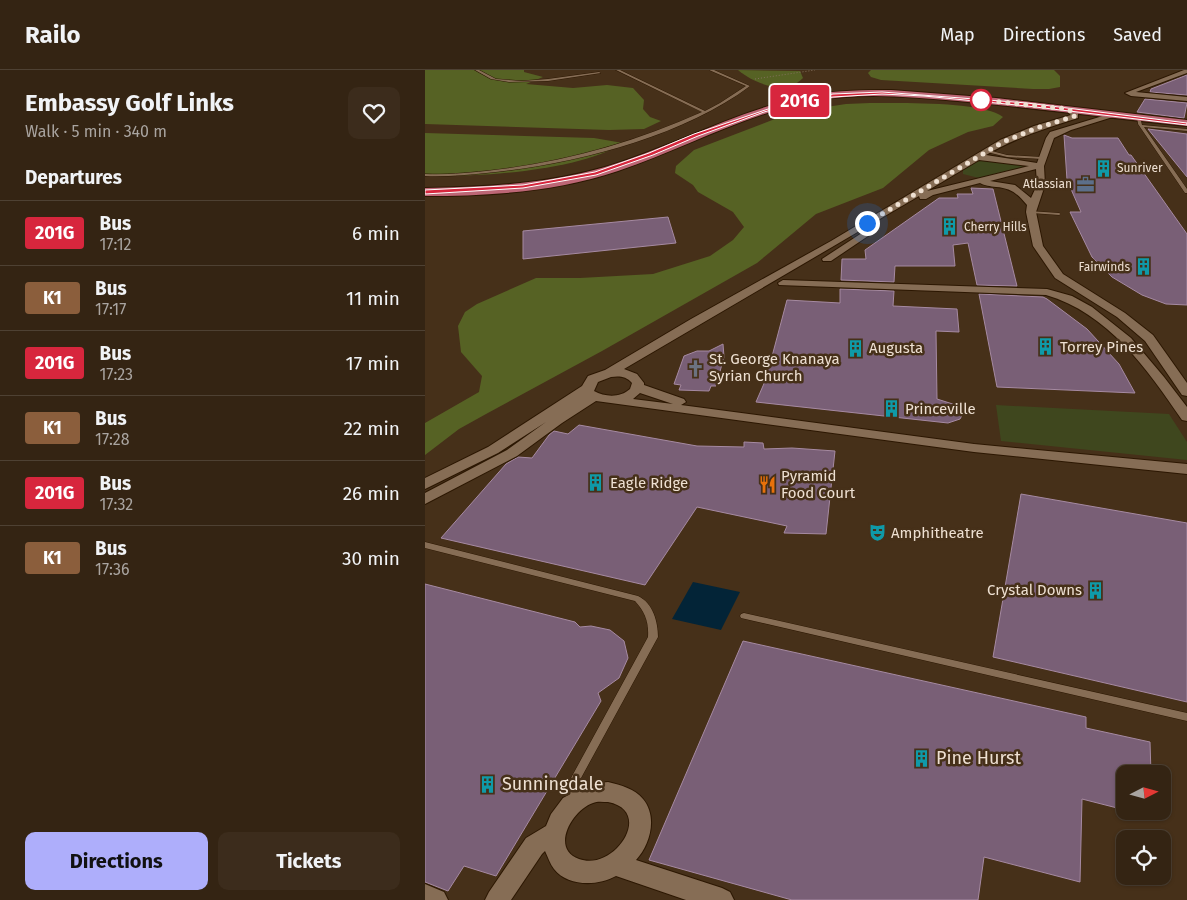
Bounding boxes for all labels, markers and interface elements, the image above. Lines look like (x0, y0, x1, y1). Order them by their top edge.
text: Railo (25, 21, 81, 49)
text: Map (940, 24, 975, 46)
text: Directions (1003, 24, 1085, 46)
text: Saved (1113, 24, 1162, 46)
line badge: 201G (765, 85, 835, 117)
button: heart (348, 87, 400, 139)
text: Embassy Golf Links (25, 89, 234, 117)
unlabelled marker (970, 89, 992, 111)
text: 201G (780, 90, 820, 112)
text: Walk · 5 min · 340 m (25, 122, 167, 141)
building icon: Sunriver (1093, 158, 1113, 178)
place label: Sunriver (1117, 161, 1163, 175)
text: Departures (25, 166, 122, 189)
office icon: Atlassian (1076, 174, 1096, 194)
place label: Atlassian (1023, 177, 1072, 191)
your location (855, 211, 880, 236)
text: Bus (99, 212, 131, 235)
building icon: Cherry Hills (940, 217, 960, 237)
place label: Cherry Hills (964, 220, 1027, 234)
text: 201G (35, 222, 74, 244)
text: 6 min (352, 222, 400, 245)
text: 17:12 (99, 235, 132, 254)
building icon: Fairwinds (1134, 257, 1154, 277)
place label: Fairwinds (1078, 260, 1130, 274)
text: Bus (95, 277, 127, 300)
text: K1 (43, 287, 62, 309)
text: 11 min (346, 287, 400, 310)
text: 17:17 (95, 300, 126, 319)
building icon: Torrey Pines (1036, 337, 1056, 357)
building icon: Augusta (845, 338, 865, 358)
place label: Torrey Pines (1060, 338, 1143, 356)
place label: Augusta (869, 339, 923, 357)
text: Bus (99, 342, 131, 365)
place label: St. George Knanaya Syrian Church (709, 350, 840, 385)
text: 201G (35, 352, 74, 374)
text: 17 min (346, 352, 400, 375)
church icon: St. George Knanaya Syrian Church (685, 358, 705, 378)
text: 17:23 (99, 365, 133, 384)
building icon: Princeville (881, 399, 901, 419)
place label: Princeville (905, 400, 976, 418)
text: Bus (95, 407, 127, 430)
text: K1 (43, 417, 62, 439)
text: 22 min (343, 417, 400, 440)
text: 17:28 (95, 430, 130, 449)
place label: Pyramid Food Court (781, 467, 856, 502)
text: Bus (99, 472, 131, 495)
building icon: Eagle Ridge (586, 473, 606, 493)
place label: Eagle Ridge (610, 474, 688, 492)
restaurant icon: Pyramid Food Court (757, 475, 777, 495)
text: 201G (35, 482, 74, 504)
text: 26 min (343, 482, 400, 505)
text: 17:32 (99, 495, 133, 514)
theatre icon: Amphitheatre (867, 523, 887, 543)
place label: Amphitheatre (891, 524, 984, 542)
text: Bus (95, 537, 127, 560)
text: K1 (43, 547, 62, 569)
text: 30 min (342, 547, 400, 570)
text: 17:36 (95, 560, 130, 579)
building icon: Crystal Downs (1086, 580, 1106, 600)
place label: Crystal Downs (987, 581, 1082, 599)
place label: Pine Hurst (936, 747, 1021, 769)
building icon: Pine Hurst (912, 748, 932, 768)
north arrow (1116, 765, 1171, 820)
map controls (1116, 765, 1171, 885)
place label: Sunningdale (502, 773, 603, 795)
building icon: Sunningdale (478, 774, 498, 794)
button: locate (1116, 830, 1171, 885)
button: Directions (25, 832, 208, 890)
button: Tickets (218, 832, 400, 890)

